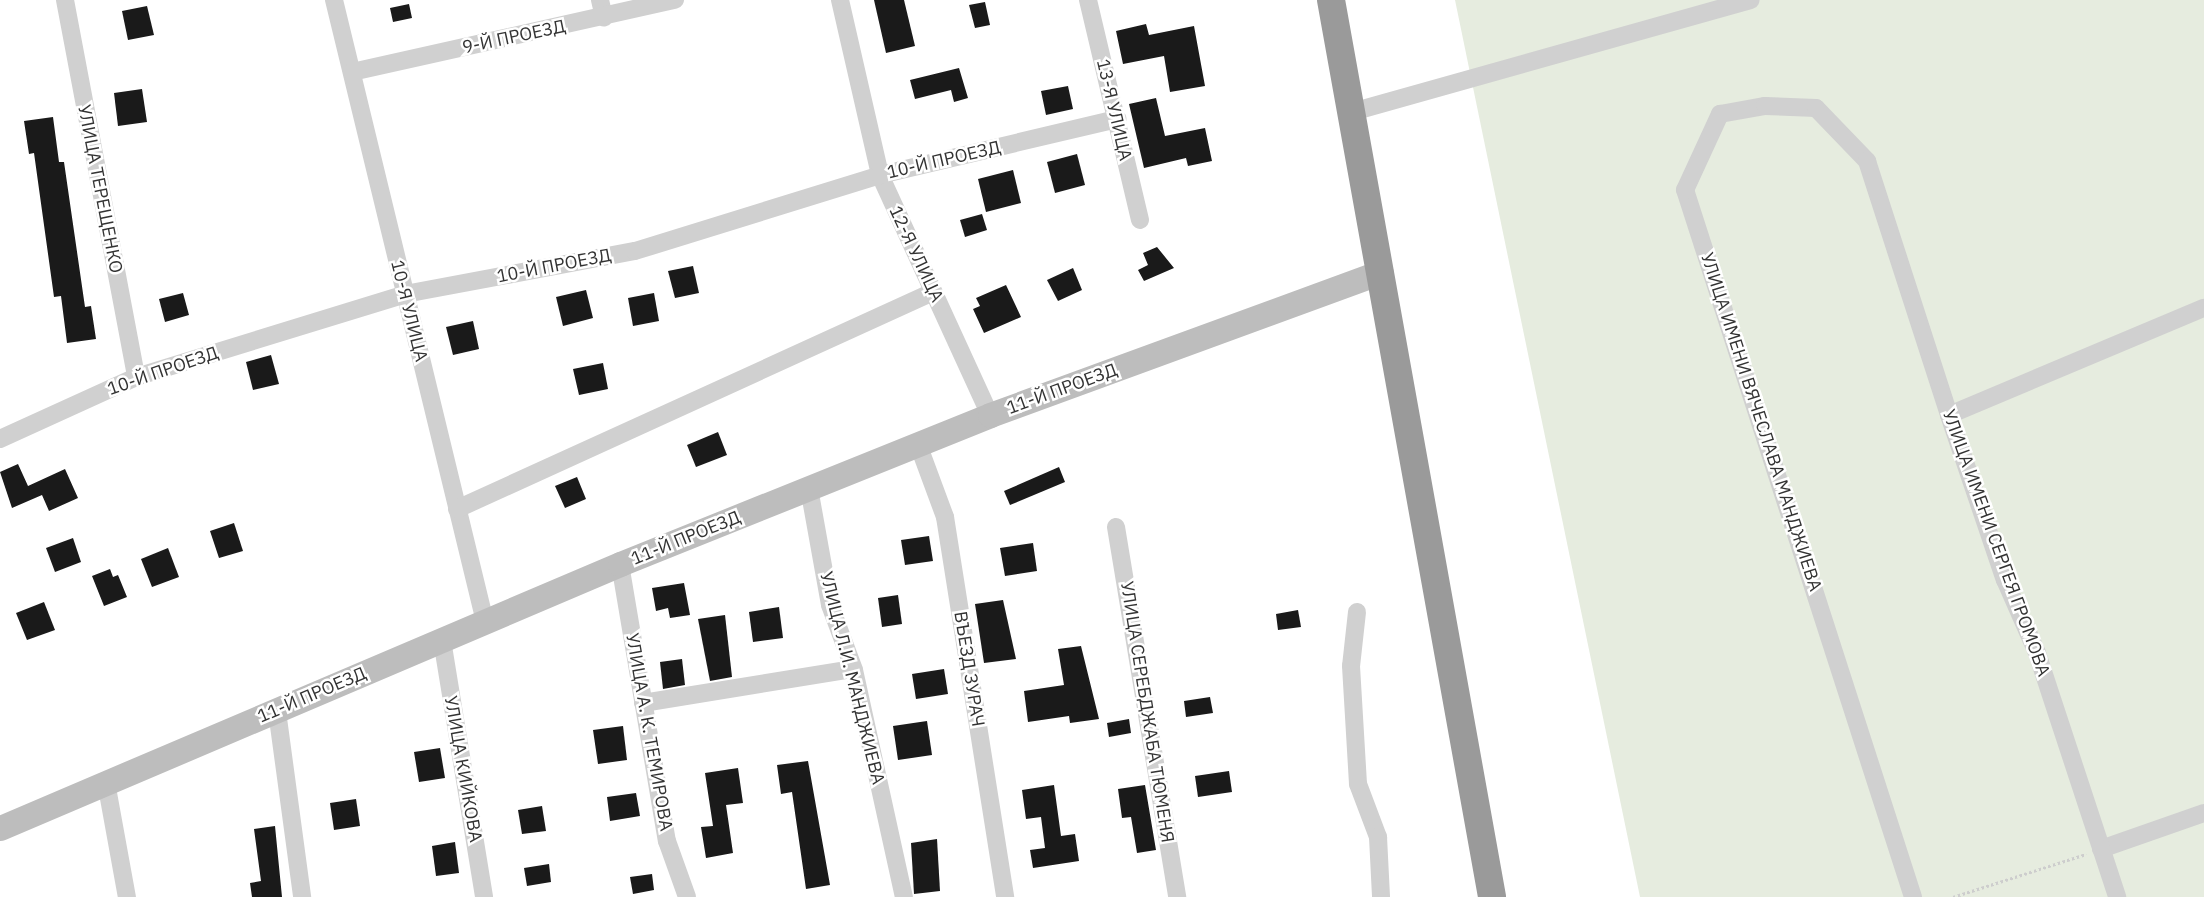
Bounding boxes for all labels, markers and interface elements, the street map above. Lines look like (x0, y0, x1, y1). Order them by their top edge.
street label: 9-Й ПРОЕЗД (460, 16, 568, 58)
street label: 13-Я УЛИЦА (1092, 57, 1136, 163)
street label: УЛИЦА ТЕРЕЩЕНКО (73, 103, 127, 275)
street label: 10-Й ПРОЕЗД (885, 136, 1003, 184)
street label: 12-Я УЛИЦА (884, 202, 948, 306)
street label: 10-Й ПРОЕЗД (495, 244, 613, 288)
street label: УЛИЦА ИМЕНИ ВЯЧЕСЛАВА МАНДЖИЕВА (1696, 250, 1826, 594)
street label: 10-Я УЛИЦА (386, 258, 432, 364)
street label: 10-Й ПРОЕЗД (105, 342, 221, 400)
street label: 11-Й ПРОЕЗД (1004, 359, 1120, 419)
street label: УЛИЦА ИМЕНИ СЕРГЕЯ ГРОМОВА (1938, 407, 2054, 679)
street label: 11-Й ПРОЕЗД (628, 506, 744, 570)
street label: УЛИЦА Л.И. МАНДЖИЕВА (815, 569, 889, 787)
street label: УЛИЦА СЕРЕБДЖАБА ТЮМЕНЯ (1116, 580, 1178, 844)
street label: ВЪЕЗД ЗУРАЧ (949, 610, 989, 728)
street label: УЛИЦА А. К. ТЕМИРОВА (621, 631, 677, 833)
street label: 11-Й ПРОЕЗД (254, 662, 370, 728)
street label: УЛИЦА КИЙКОВА (439, 694, 487, 844)

